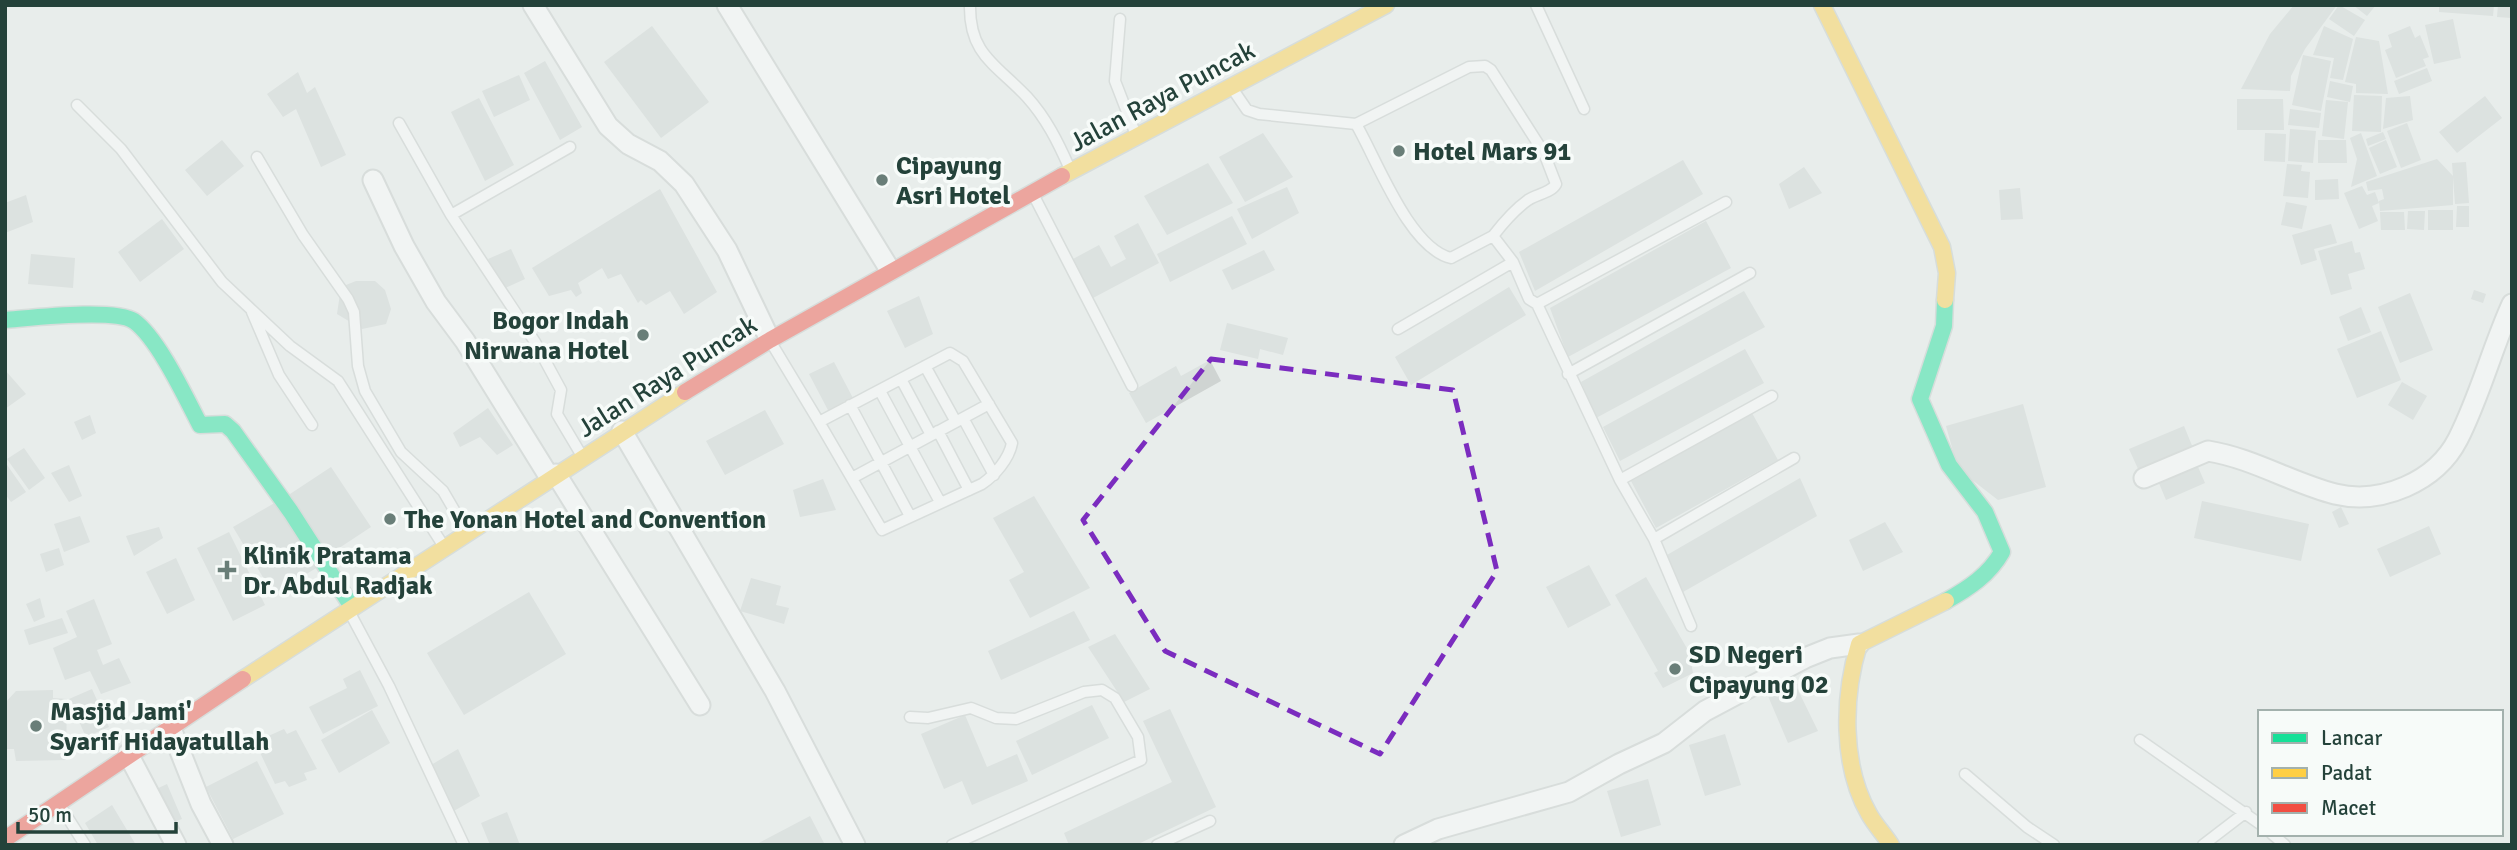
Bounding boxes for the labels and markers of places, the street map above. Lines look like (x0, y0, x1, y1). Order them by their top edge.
place label: Hotel Mars 91 (1413, 136, 1571, 168)
marker: Hotel Mars 91 (1391, 143, 1407, 159)
place label: Cipayung Asri Hotel (896, 150, 1010, 212)
marker: Cipayung Asri Hotel (874, 172, 890, 188)
place label: Bogor Indah Nirwana Hotel (464, 305, 629, 367)
marker: Bogor Indah Nirwana Hotel (635, 327, 651, 343)
place label: The Yonan Hotel and Convention (404, 504, 766, 536)
marker: The Yonan Hotel and Convention (382, 511, 398, 527)
place label: Klinik Pratama Dr. Abdul Radjak (243, 540, 433, 602)
marker: Klinik Pratama Dr. Abdul Radjak (217, 560, 237, 580)
place label: SD Negeri Cipayung 02 (1689, 639, 1829, 701)
marker: SD Negeri Cipayung 02 (1667, 661, 1683, 677)
place label: Masjid Jami' Syarif Hidayatullah (50, 696, 270, 758)
marker: Masjid Jami' Syarif Hidayatullah (28, 718, 44, 734)

